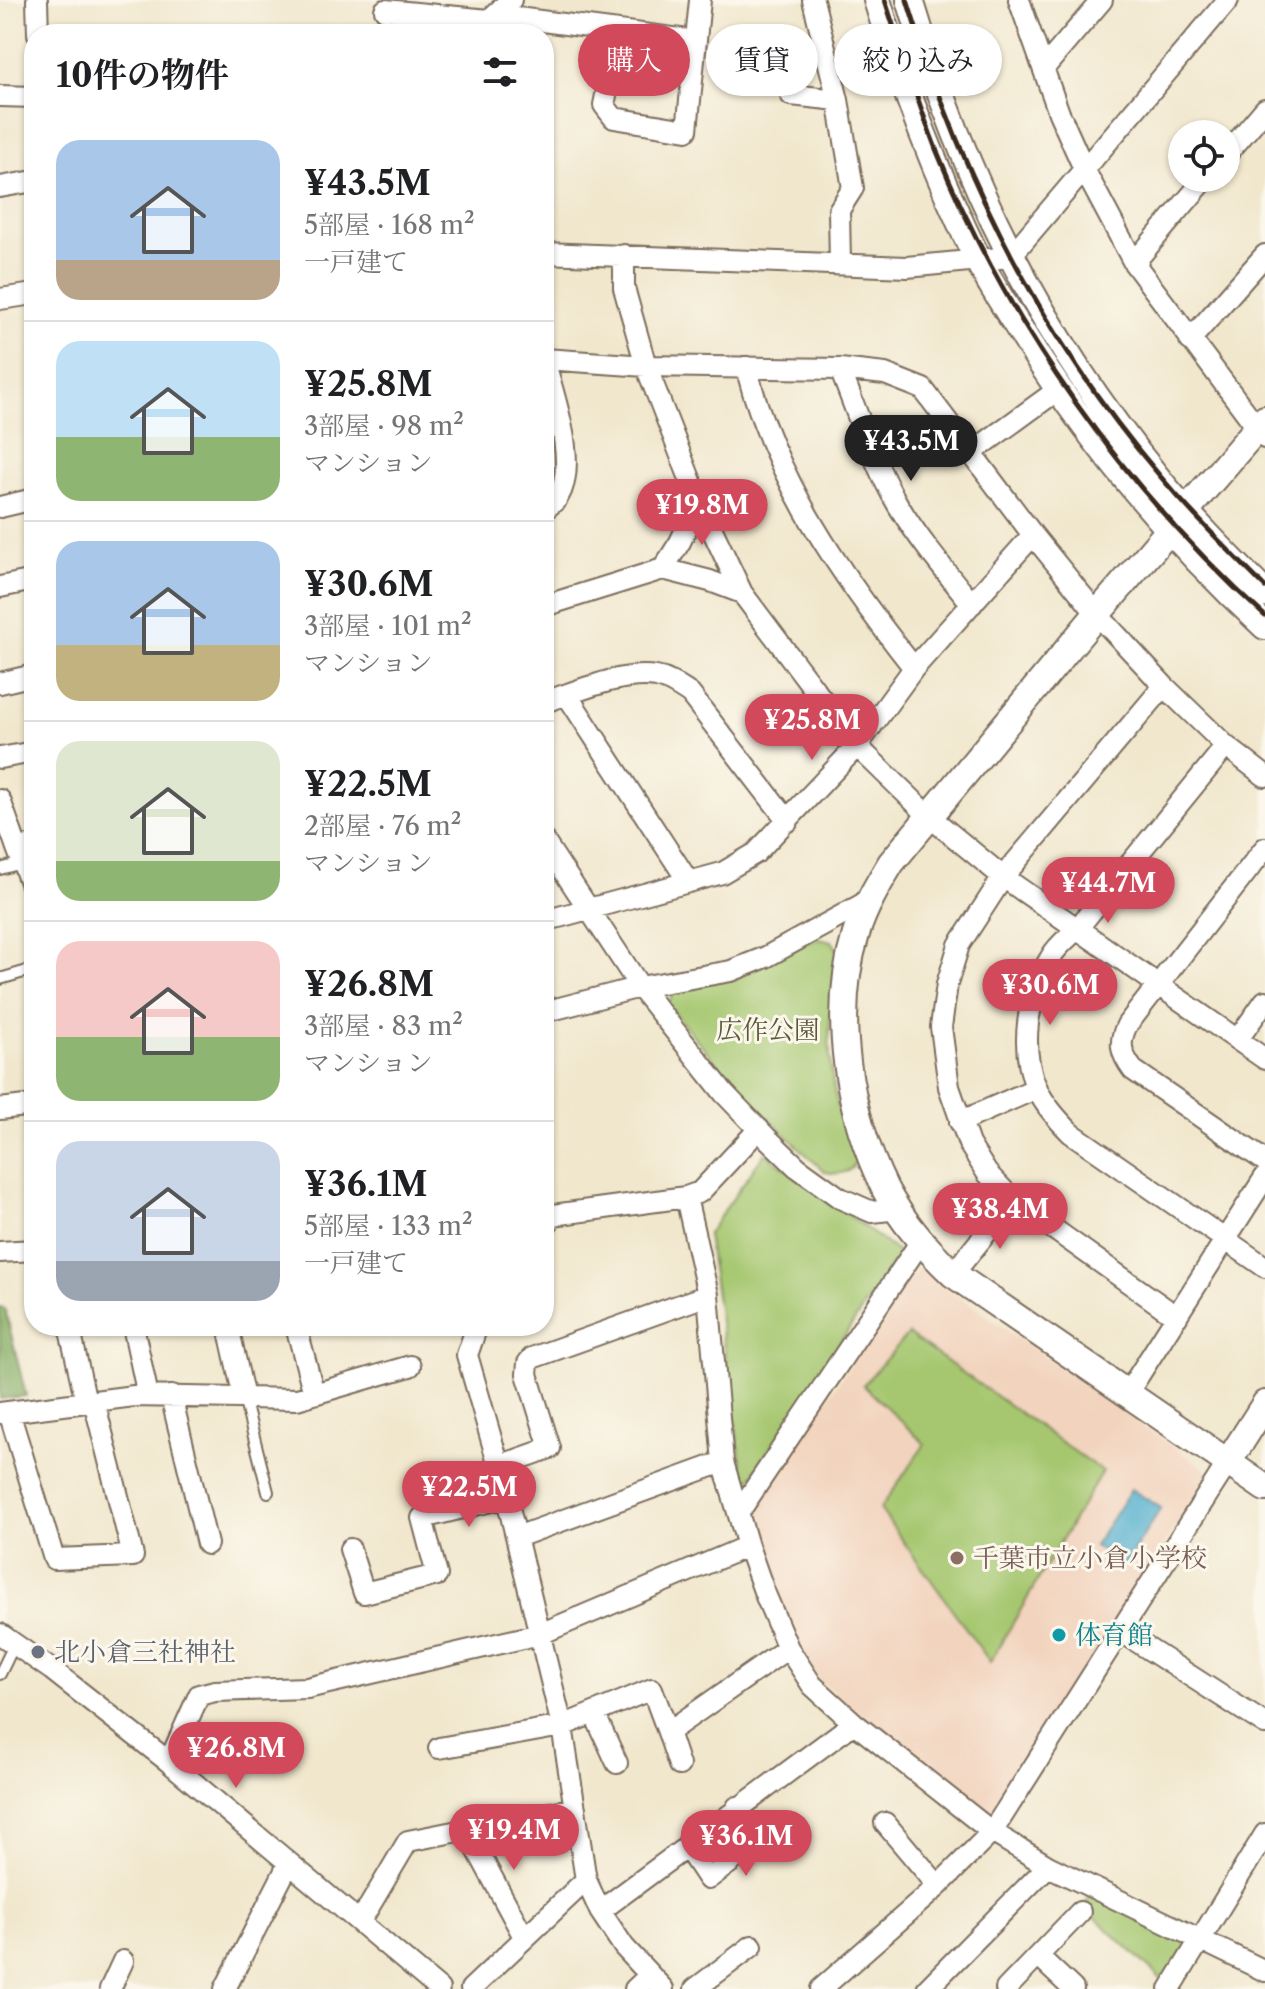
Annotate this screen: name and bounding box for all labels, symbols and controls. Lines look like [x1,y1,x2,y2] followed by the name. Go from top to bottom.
[578,24,690,96] chip: 購入
[706,24,818,96] chip: 賃貸
[834,24,1002,96] chip: 絞り込み
[478,50,522,94] icon: filters
[56,54,229,96] text: 10件の物件
[1168,120,1240,192] map controls
[1168,120,1240,192] button: locate
[304,162,431,204] text: ¥43.5M
[120,172,216,268] icon: home
[304,209,475,241] text: 5部屋 · 168 m²
[304,246,408,278] text: 一戸建て
[304,363,433,405] text: ¥25.8M
[120,373,216,469] icon: home
[304,410,464,442] text: 3部屋 · 98 m²
[846,415,976,483] pin: ¥43.5M
[862,425,960,457] text: ¥43.5M
[304,447,433,479] text: マンション
[637,479,767,547] pin: ¥19.8M
[655,489,749,521] text: ¥19.8M
[304,563,434,605] text: ¥30.6M
[120,573,216,669] icon: home
[304,610,472,642] text: 3部屋 · 101 m²
[304,647,433,679] text: マンション
[747,694,877,762] pin: ¥25.8M
[763,704,861,736] text: ¥25.8M
[304,763,432,805] text: ¥22.5M
[120,773,216,869] icon: home
[304,810,461,842] text: 2部屋 · 76 m²
[304,847,433,879] text: マンション
[1043,857,1173,925] pin: ¥44.7M
[1060,867,1156,899] text: ¥44.7M
[985,959,1115,1027] pin: ¥30.6M
[304,963,434,1005] text: ¥26.8M
[1000,969,1100,1001] text: ¥30.6M
[120,973,216,1069] icon: home
[304,1010,463,1042] text: 3部屋 · 83 m²
[716,1014,820,1046] park label: 広作公園
[304,1047,433,1079] text: マンション
[304,1163,428,1205] text: ¥36.1M
[120,1173,216,1269] icon: home
[935,1183,1065,1251] pin: ¥38.4M
[951,1193,1049,1225] text: ¥38.4M
[304,1210,473,1242] text: 5部屋 · 133 m²
[304,1247,408,1279] text: 一戸建て
[404,1461,534,1529] pin: ¥22.5M
[420,1471,518,1503] text: ¥22.5M
[973,1542,1207,1574] place label: 千葉市立小倉小学校
[948,1549,966,1567] marker: 千葉市立小倉小学校
[1075,1619,1153,1651] place label: 体育館
[1050,1626,1068,1644] marker: 体育館
[54,1636,236,1668] place label: 北小倉三社神社
[29,1643,47,1661] marker: 北小倉三社神社
[171,1722,301,1790] pin: ¥26.8M
[186,1732,286,1764] text: ¥26.8M
[449,1804,579,1872] pin: ¥19.4M
[681,1810,811,1878] pin: ¥36.1M
[467,1814,561,1846] text: ¥19.4M
[699,1820,793,1852] text: ¥36.1M

